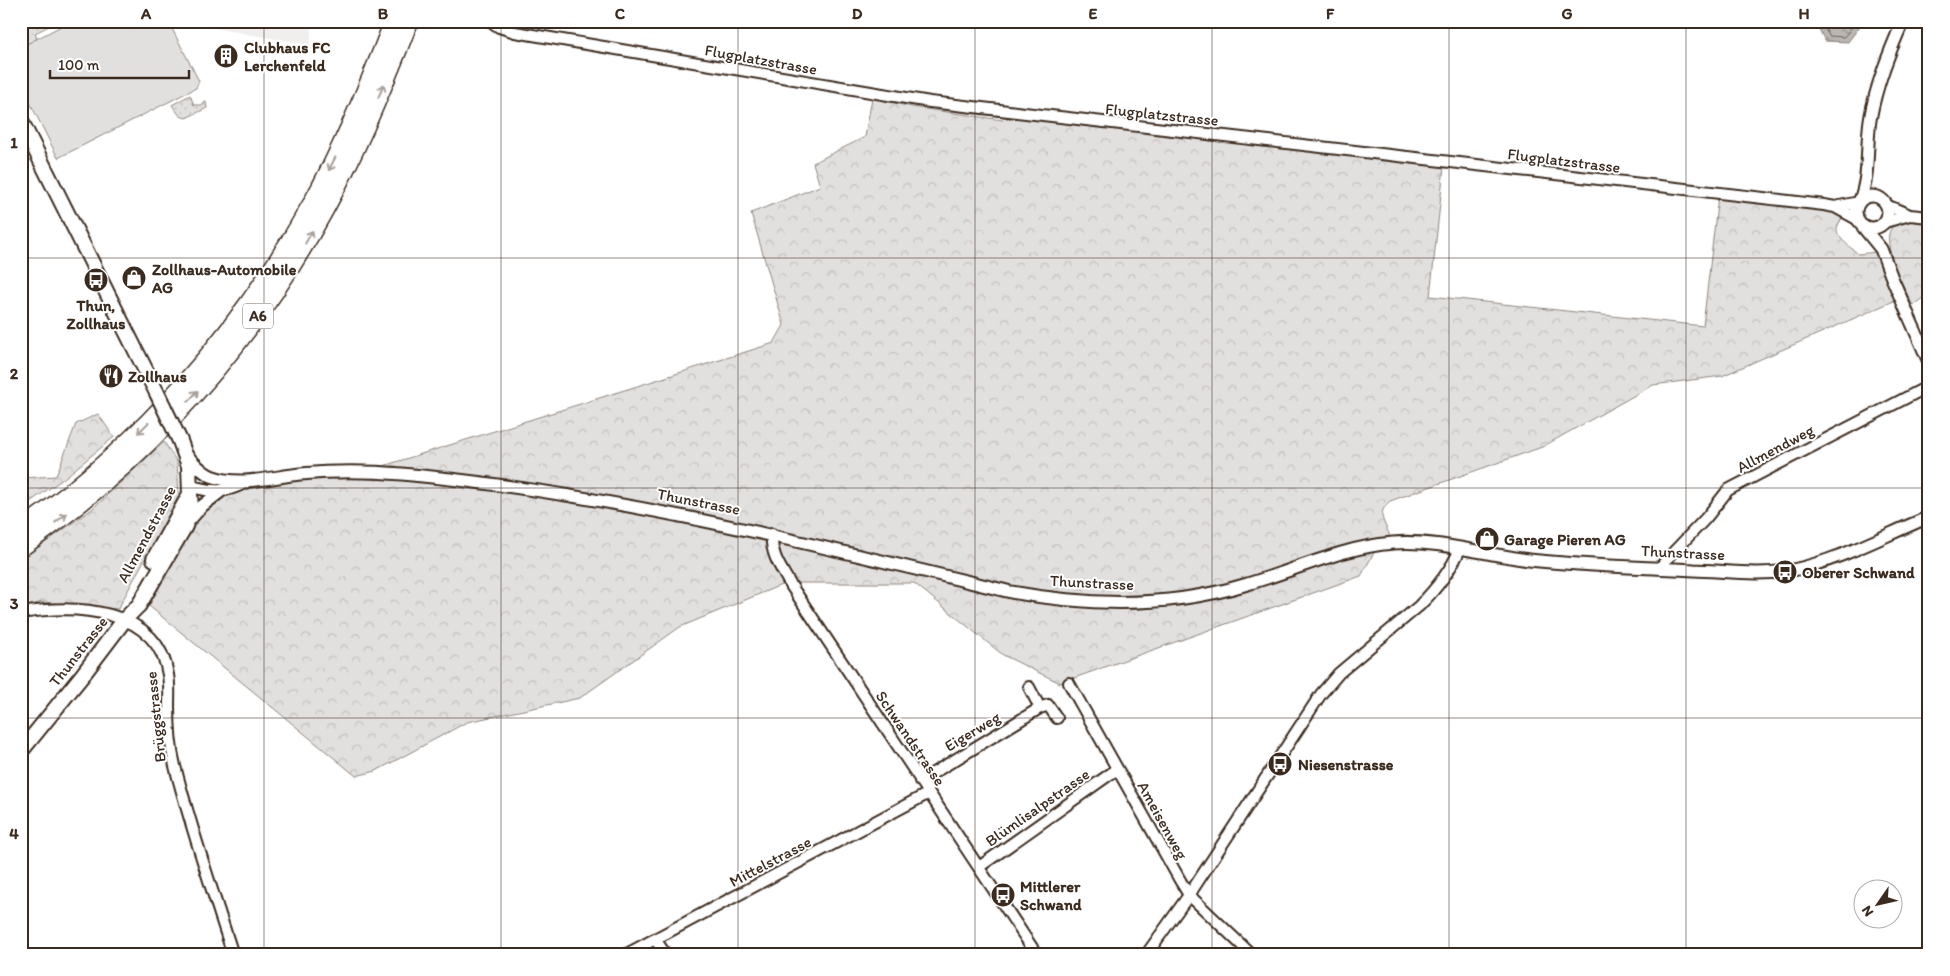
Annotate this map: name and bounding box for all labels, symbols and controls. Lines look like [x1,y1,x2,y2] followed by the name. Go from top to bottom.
[140,4,152,23] text: A
[378,4,389,23] text: B
[615,4,626,23] text: C
[852,4,863,23] text: D
[1089,4,1098,23] text: E
[1326,4,1335,23] text: F
[1561,4,1573,23] text: G
[1798,4,1810,23] text: H
[244,38,331,75] place label: Clubhaus FC Lerchenfeld
[703,40,819,79] street label: Flugplatzstrasse
[213,43,239,69] building icon: Clubhaus FC Lerchenfeld
[50,48,189,80] scale bar
[58,56,100,74] text: 100 m
[376,84,386,99] one-way arrow
[1104,99,1219,130] street label: Flugplatzstrasse
[10,133,18,152] text: 1
[1506,144,1621,177] street label: Flugplatzstrasse
[327,156,337,171] one-way arrow
[304,230,314,244] one-way arrow
[151,260,297,297] place label: Zollhaus-Automobile AG
[121,265,147,291] shop icon: Zollhaus-Automobile AG
[83,267,109,293] bus stop icon: Thun, Zollhaus
[67,296,125,333] place label: Thun, Zollhaus
[243,304,273,328] road number: A6
[98,363,124,389] restaurant icon: Zollhaus
[10,364,19,383] text: 2
[128,367,187,386] place label: Zollhaus
[187,390,198,403] one-way arrow
[1733,420,1818,477] street label: Allmendweg
[137,422,149,434] one-way arrow
[113,482,180,586] street label: Allmendstrasse
[656,484,742,519] street label: Thunstrasse
[54,513,68,523] one-way arrow
[1474,526,1500,552] shop icon: Garage Pieren AG
[1504,530,1626,550] place label: Garage Pieren AG
[1640,541,1726,564] street label: Thunstrasse
[1772,559,1798,585] bus stop icon: Oberer Schwand
[1802,563,1915,582] place label: Oberer Schwand
[1049,571,1135,594] street label: Thunstrasse
[10,594,19,613] text: 3
[45,612,112,690] street label: Thunstrasse
[141,670,170,763] street label: Brüggstrasse
[872,687,950,790] street label: Schwandstrasse
[941,707,1004,755] street label: Eigerweg
[1267,751,1293,777] bus stop icon: Niesenstrasse
[1298,755,1394,774] place label: Niesenstrasse
[982,764,1093,850] street label: Blümlisalpstrasse
[1133,778,1192,863] street label: Ameisenweg
[9,824,19,843] text: 4
[726,832,814,891] street label: Mittelstrasse
[1020,877,1082,914] place label: Mittlerer Schwand
[1852,878,1902,928] north arrow
[990,882,1016,908] bus stop icon: Mittlerer Schwand
[1858,902,1877,920] text: N

